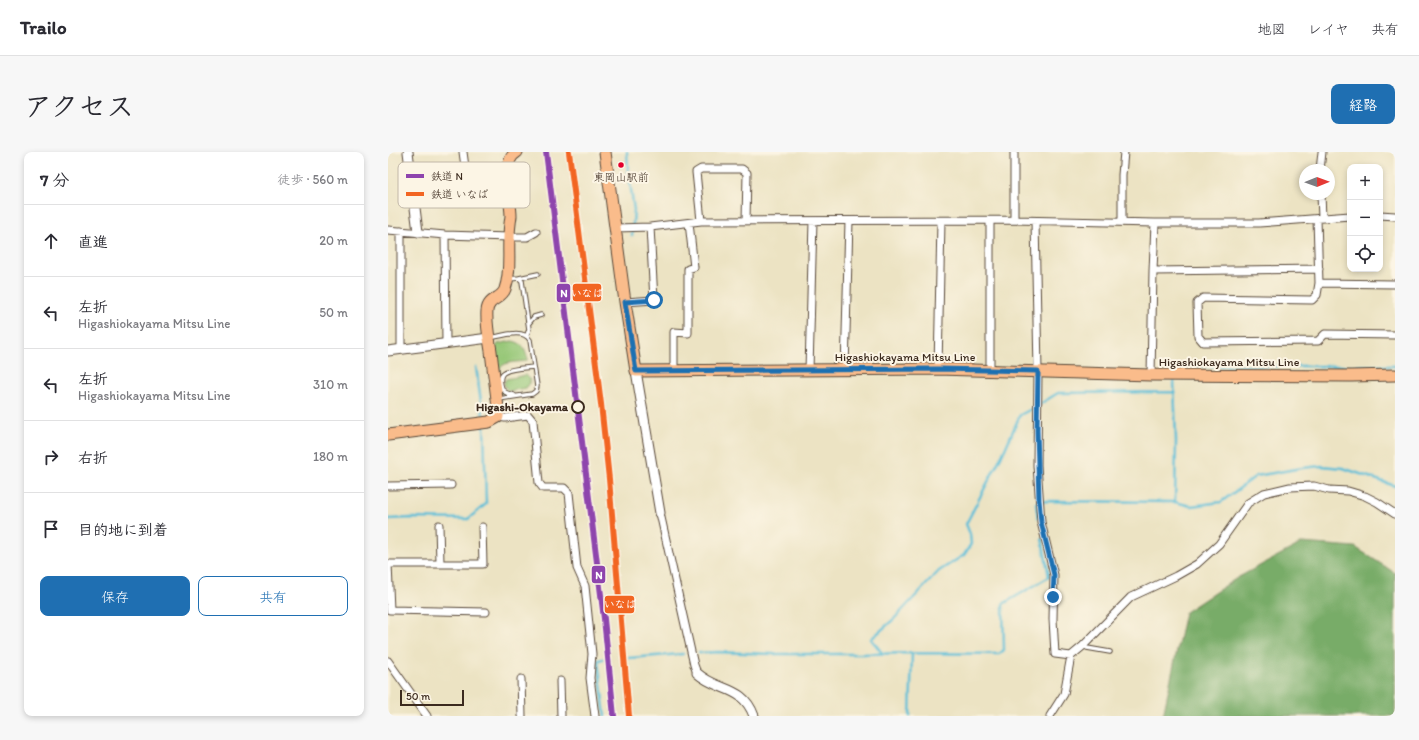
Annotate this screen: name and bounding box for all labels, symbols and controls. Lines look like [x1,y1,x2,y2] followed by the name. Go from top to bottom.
[20,16,67,39] text: Trailo
[1258,21,1286,38] text: 地図
[1308,21,1349,38] text: レイヤ
[1371,21,1399,38] text: 共有
[1331,84,1395,124] button: 経路
[24,89,134,123] text: アクセス
[616,160,626,170] marker: 東岡山駅前
[398,162,530,208] legend
[1299,164,1335,200] north arrow
[1347,164,1383,272] map controls
[1347,164,1383,200] button: +
[40,170,69,190] text: 7 分
[431,170,463,183] text: 鉄道 N
[594,171,649,184] place label: 東岡山駅前
[277,172,348,187] text: 徒歩 · 560 m
[431,188,488,201] text: 鉄道 いなば
[1347,200,1383,236] button: −
[40,230,62,252] icon: ahead
[78,233,108,251] text: 直進
[319,233,348,248] text: 20 m
[1347,236,1383,272] button: locate
[556,283,571,303] line badge: N
[572,283,602,302] line badge: いなば
[560,287,568,300] text: N
[571,287,604,300] text: いなば
[645,291,663,309] route start
[78,298,108,316] text: 左折
[40,302,62,324] icon: left
[319,305,348,320] text: 50 m
[78,316,230,331] text: Higashiokayama Mitsu Line
[835,350,976,364] street label: Higashiokayama Mitsu Line
[1159,355,1300,369] street label: Higashiokayama Mitsu Line
[78,370,108,388] text: 左折
[40,374,62,396] icon: left
[313,377,348,392] text: 310 m
[78,388,230,403] text: Higashiokayama Mitsu Line
[476,400,569,415] place label: Higashi-Okayama
[571,400,585,414] marker: Higashi-Okayama
[40,446,62,468] icon: right
[78,449,108,467] text: 右折
[313,449,348,464] text: 180 m
[40,518,62,540] icon: arrive
[78,521,168,539] text: 目的地に到着
[591,565,606,584] line badge: N
[595,569,603,582] text: N
[40,576,190,616] button: 保存
[198,576,348,616] button: 共有
[1044,588,1062,606] route end
[604,595,635,614] line badge: いなば
[604,598,637,611] text: いなば
[400,688,464,707] scale bar
[406,690,430,703] text: 50 m

